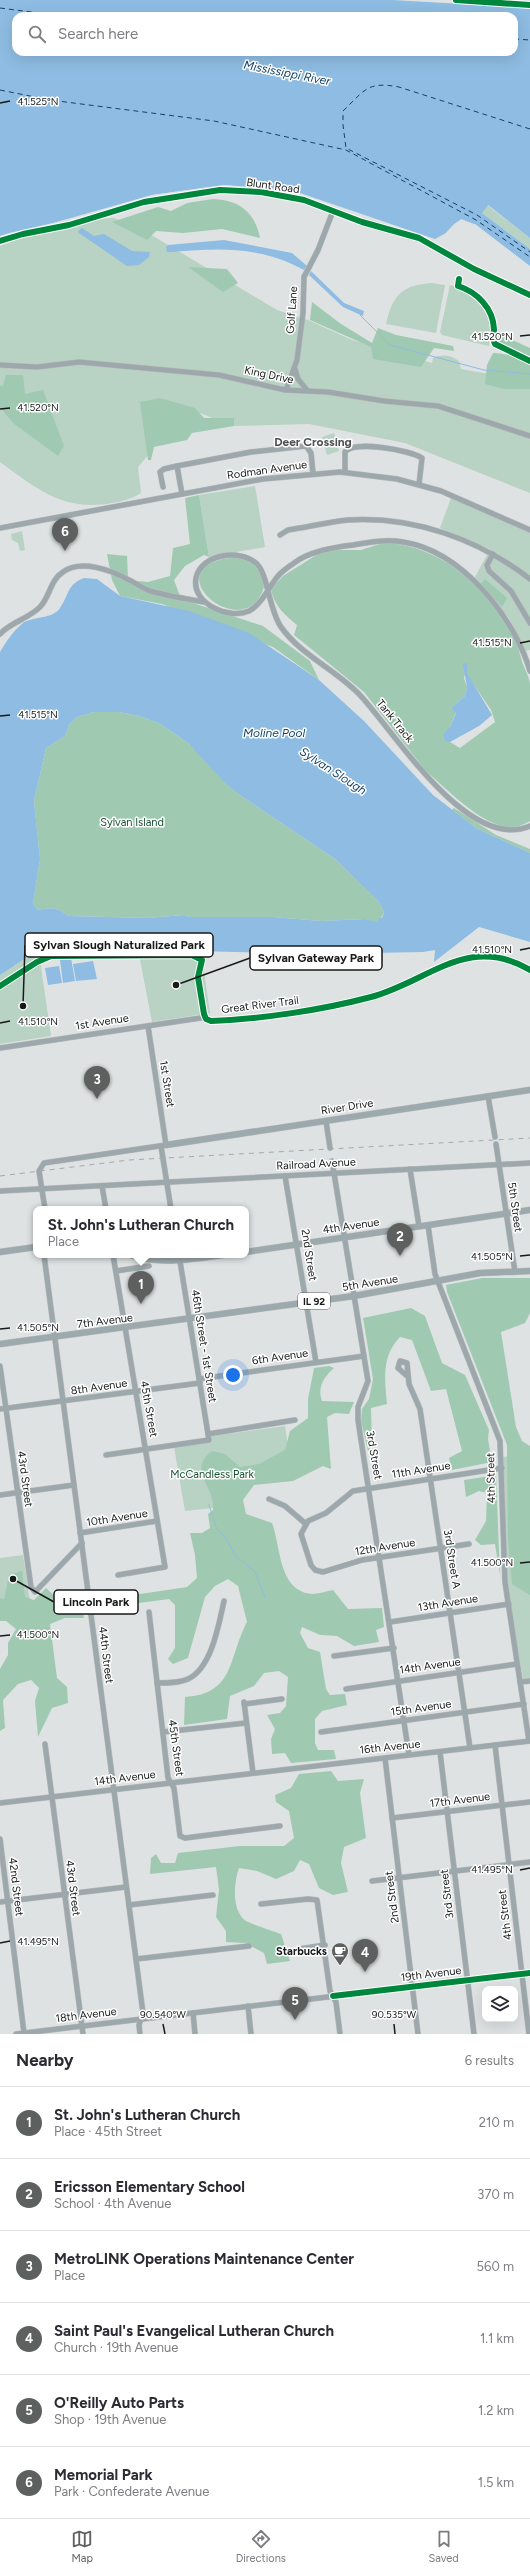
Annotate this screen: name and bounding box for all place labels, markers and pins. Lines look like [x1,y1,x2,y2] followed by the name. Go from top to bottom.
[52,518,78,551] pin: 6
[25,933,213,957] callout: Sylvan Slough Naturalized Park
[250,946,382,970] callout: Sylvan Gateway Park
[84,1066,110,1099] pin: 3
[387,1223,413,1256] pin: 2
[128,1271,154,1304] pin: 1
[54,1590,138,1614] callout: Lincoln Park
[352,1939,378,1972] pin: 4
[330,1941,350,1966] cafe icon: Starbucks
[276,1945,327,1958] place label: Starbucks
[282,1987,308,2020] pin: 5

